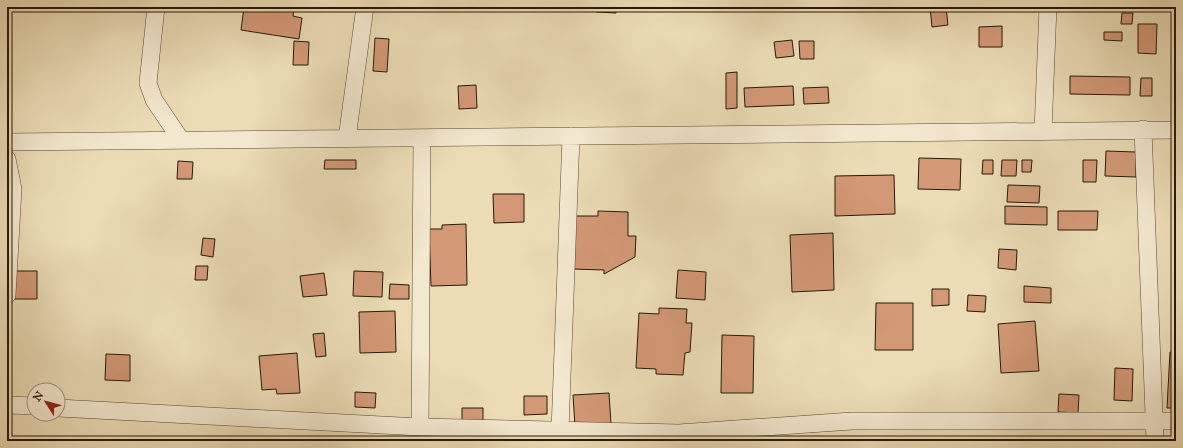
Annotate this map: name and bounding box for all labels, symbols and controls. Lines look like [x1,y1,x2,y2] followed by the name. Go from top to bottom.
[26,382,66,422] north arrow
[30,388,47,404] text: N

